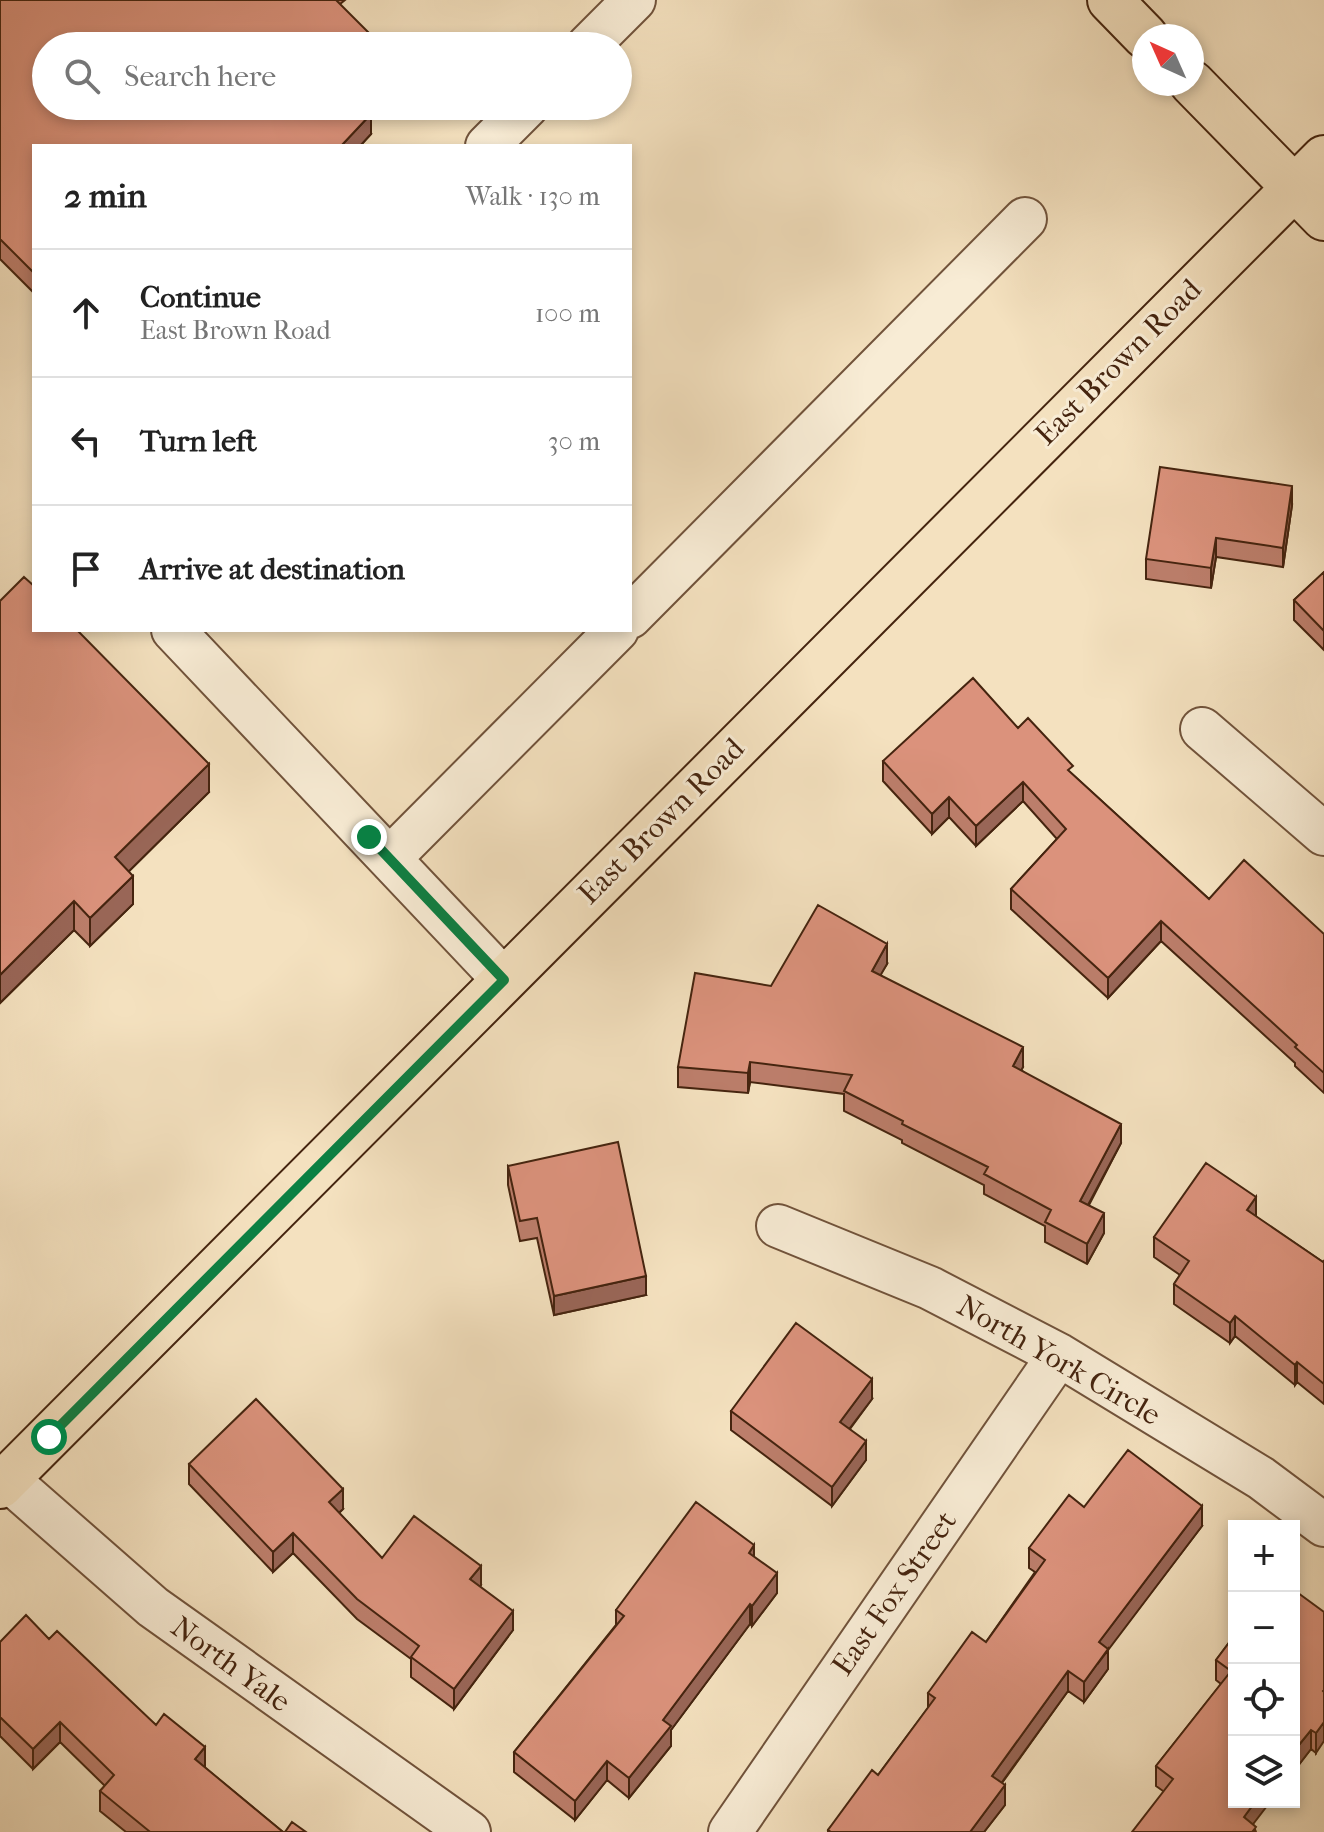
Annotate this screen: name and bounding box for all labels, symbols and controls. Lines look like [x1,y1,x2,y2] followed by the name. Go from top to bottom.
[1132,24,1204,96] north arrow
[32,32,632,120] search box
[60,54,104,98] icon: search
[124,59,276,94] text: Search here
[64,176,147,216] text: 2 min
[466,181,600,212] text: Walk · 130 m
[1028,272,1209,453] street label: East Brown Road
[140,280,261,315] text: Continue
[64,291,108,335] icon: ahead
[535,298,600,329] text: 100 m
[140,315,331,346] text: East Brown Road
[64,419,108,463] icon: left
[140,424,257,459] text: Turn left
[548,426,600,457] text: 30 m
[64,547,108,591] icon: arrive
[140,552,405,587] text: Arrive at destination
[571,731,752,912] street label: East Brown Road
[351,819,387,855] route end
[951,1288,1167,1433] street label: North York Circle
[31,1419,67,1455] route start
[825,1504,964,1682] street label: East Fox Street
[1228,1520,1300,1808] map controls
[1228,1520,1300,1592] button: +
[1228,1592,1300,1664] button: −
[164,1609,297,1719] street label: North Yale
[1228,1664,1300,1736] button: locate
[1228,1736,1300,1808] button: layers

